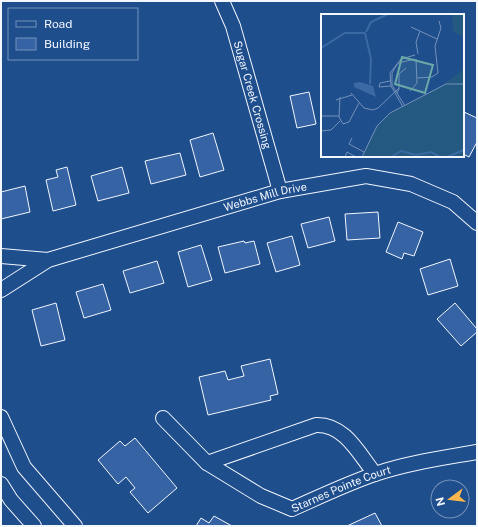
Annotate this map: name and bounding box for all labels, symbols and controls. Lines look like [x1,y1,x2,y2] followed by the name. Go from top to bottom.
[8,8,138,60] legend
[321,14,464,157] inset map
[44,17,72,31] text: Road
[44,37,90,51] text: Building
[232,40,274,150] street label: Sugar Creek Crossing
[222,180,308,213] street label: Webbs Mill Drive
[290,463,392,514] street label: Starnes Pointe Court
[430,479,470,519] north arrow
[433,496,447,507] text: N

